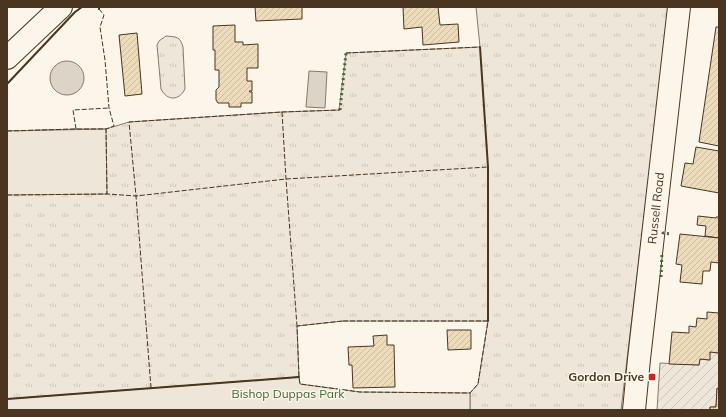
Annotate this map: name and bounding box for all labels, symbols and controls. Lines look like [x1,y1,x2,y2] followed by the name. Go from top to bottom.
[644,172,667,245] street label: Russell Road
[568,369,644,384] place label: Gordon Drive
[647,372,657,382] marker: Gordon Drive
[231,386,345,401] park label: Bishop Duppas Park

